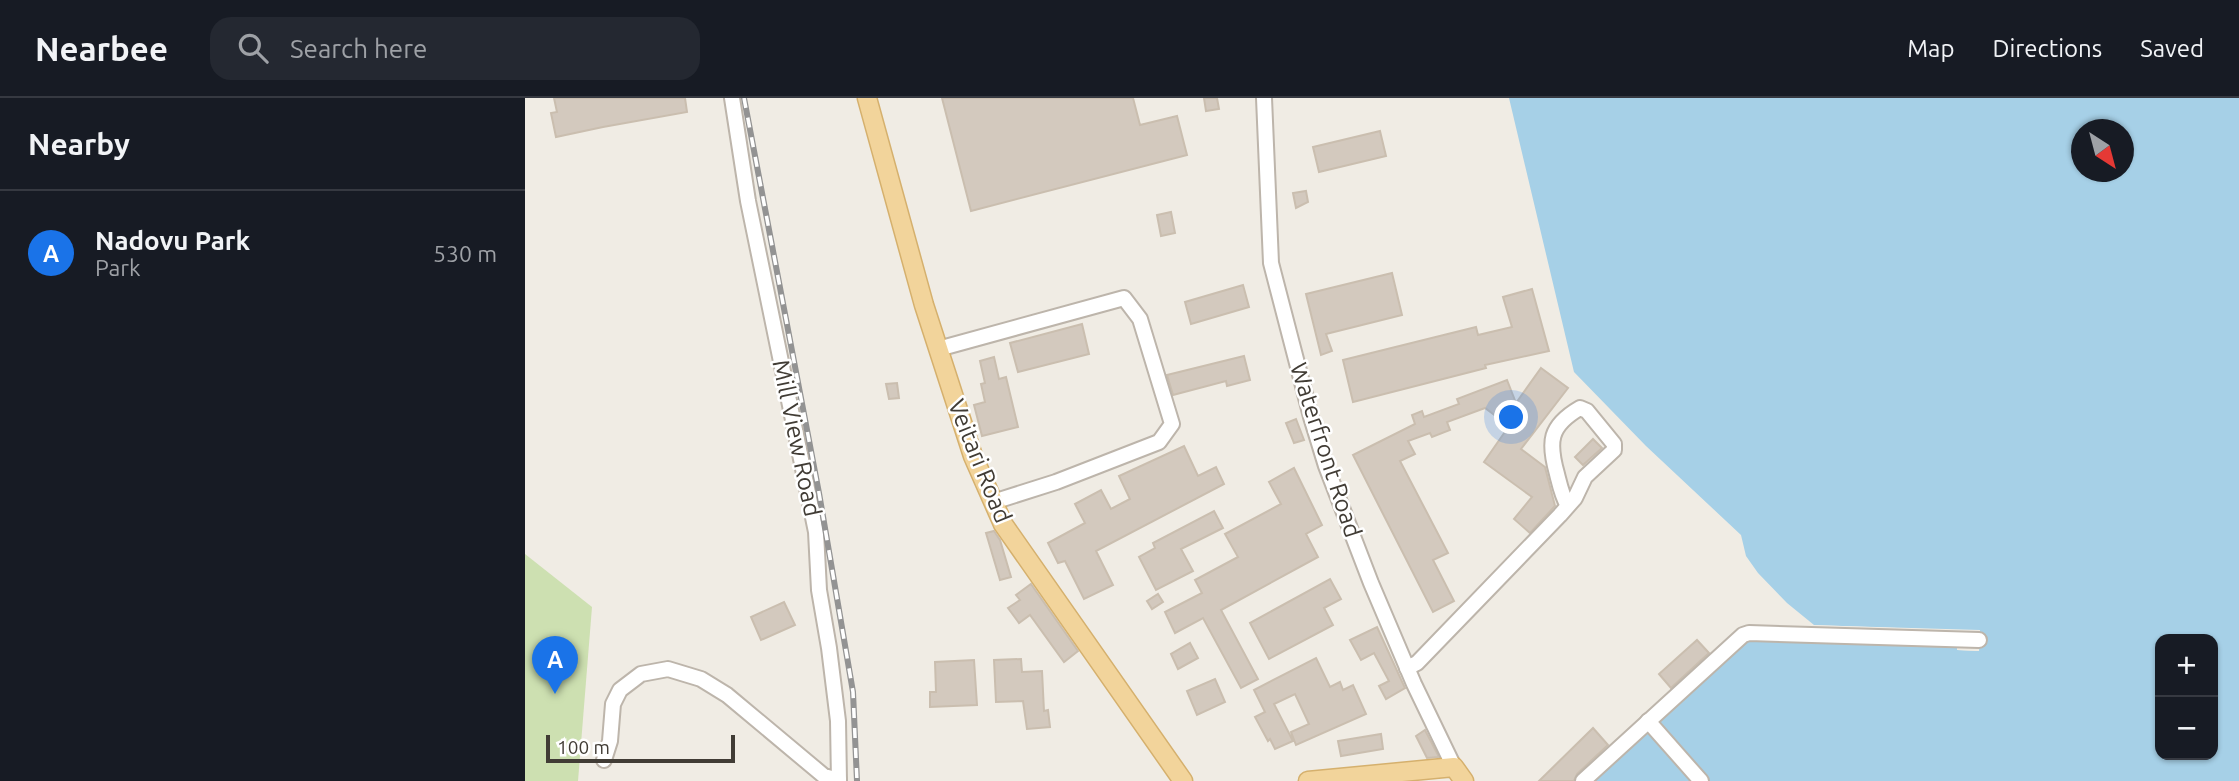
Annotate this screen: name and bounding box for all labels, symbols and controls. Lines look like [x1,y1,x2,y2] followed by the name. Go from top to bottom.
[210,17,700,80] search box
[234,29,272,67] icon: search
[35,30,168,67] text: Nearbee
[290,34,427,63] text: Search here
[1907,35,1954,62] text: Map
[1992,35,2102,62] text: Directions
[2140,35,2204,62] text: Saved
[2071,119,2134,182] north arrow
[28,127,130,161] text: Nearby
[95,226,250,255] text: Nadovu Park
[43,241,59,266] text: A
[433,241,497,266] text: 530 m
[95,255,141,280] text: Park
[767,357,827,519] street label: Mill View Road
[1285,359,1367,541] street label: Waterfront Road
[943,395,1017,527] street label: Veitari Road
[1494,400,1528,434] your location
[2155,634,2218,760] map controls
[2155,634,2218,697] button: +
[532,636,578,694] pin: A
[2155,697,2218,760] button: −
[546,732,735,764] scale bar
[557,736,610,758] text: 100 m

